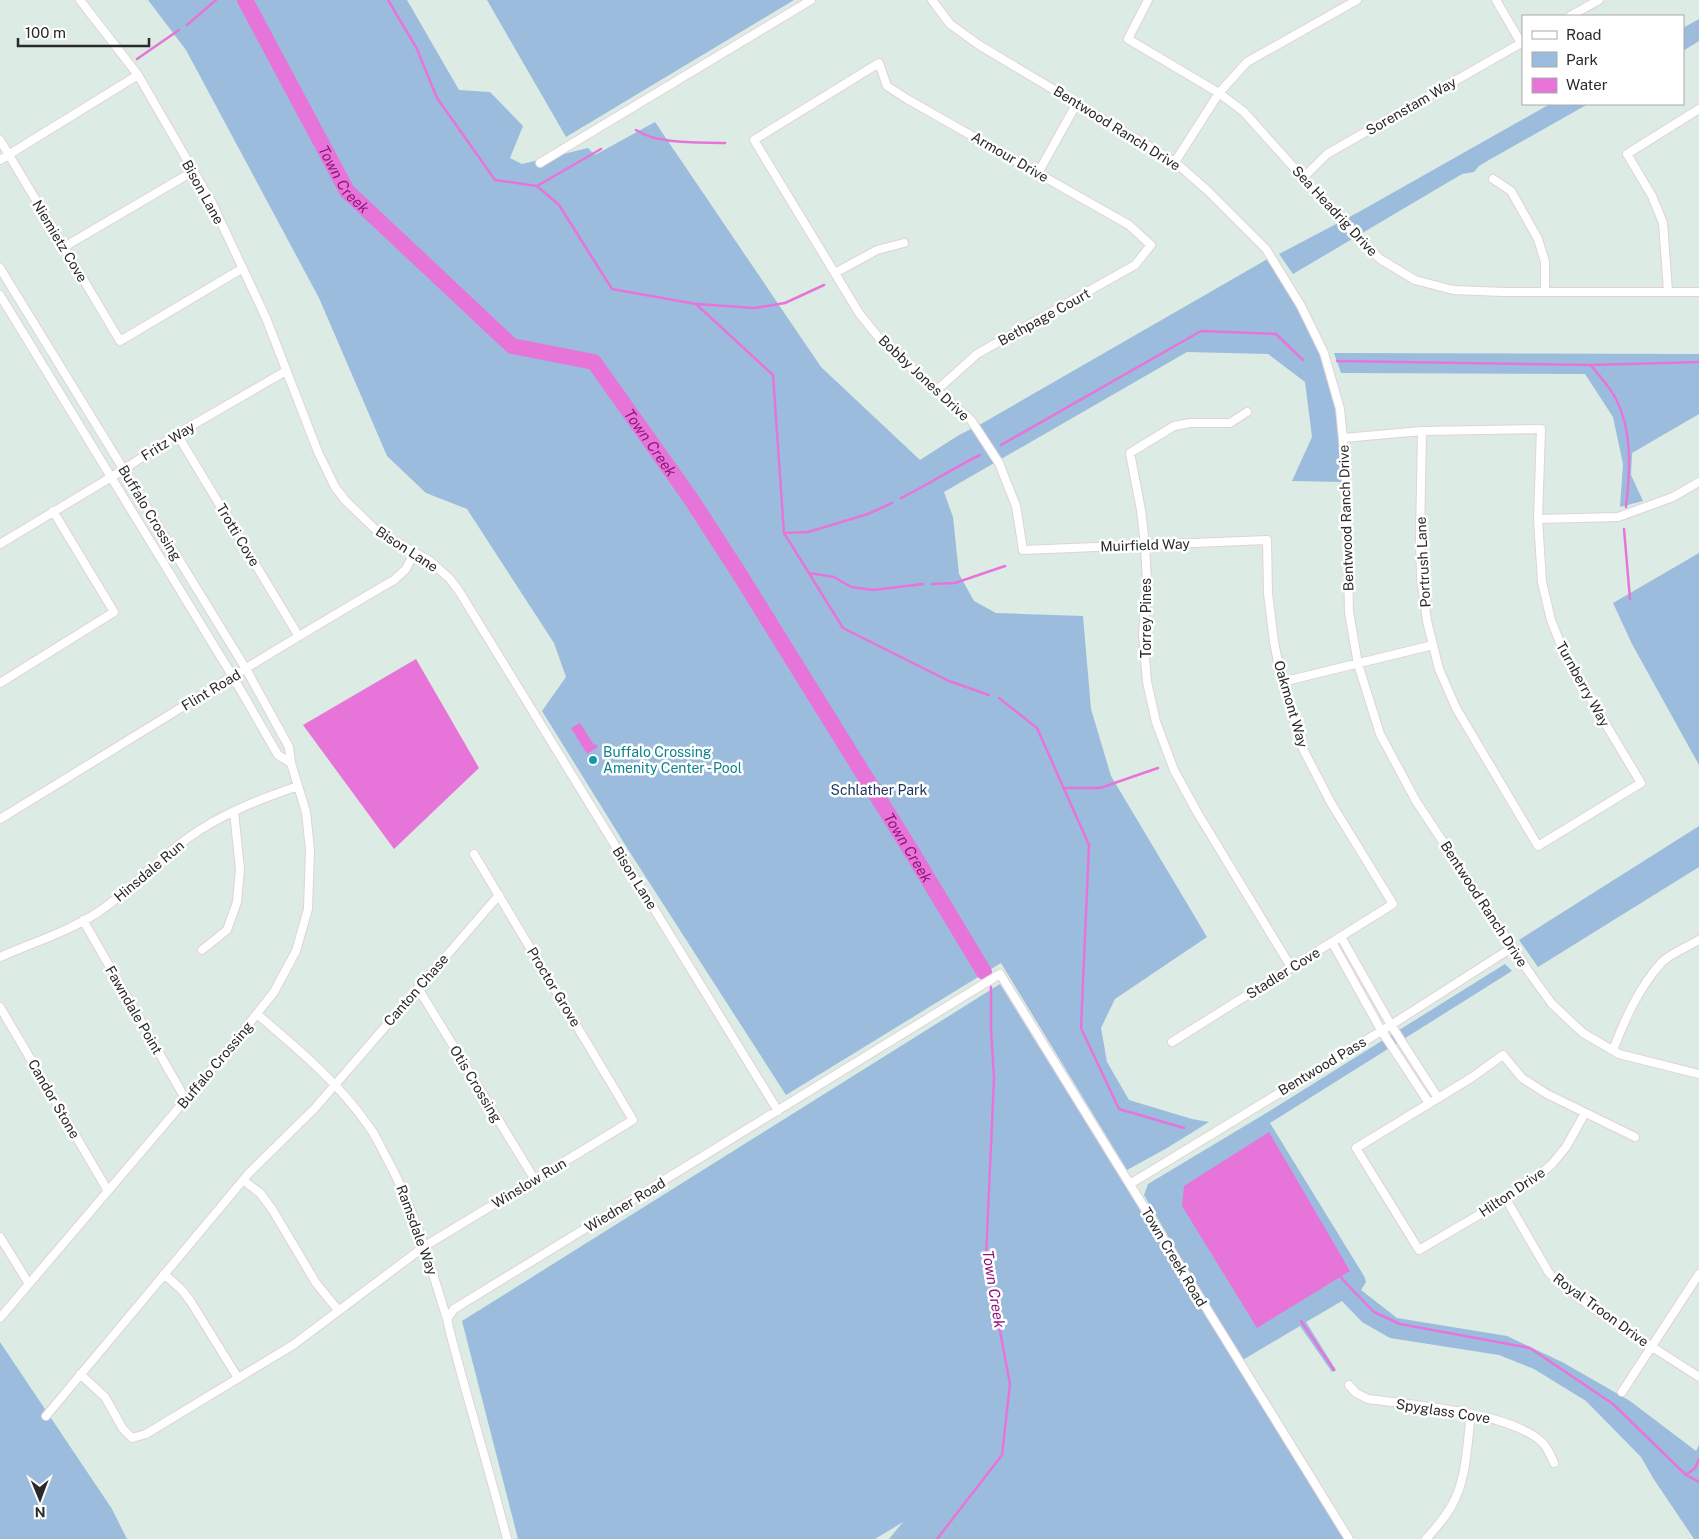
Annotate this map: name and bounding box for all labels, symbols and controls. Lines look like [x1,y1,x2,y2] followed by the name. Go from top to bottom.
[18,15,149,47] scale bar
[1522,15,1684,105] legend
[25,24,66,41] text: 100 m
[1566,26,1602,43] text: Road
[1566,51,1598,68] text: Park
[1363,73,1459,138] street label: Sorenstam Way
[1566,76,1608,93] text: Water
[1051,82,1183,174] street label: Bentwood Ranch Drive
[969,129,1051,185] street label: Armour Drive
[316,142,374,217] water label: Town Creek
[179,157,227,227] street label: Bison Lane
[1289,163,1381,259] street label: Sea Headrig Drive
[29,197,91,285] street label: Niemietz Cove
[995,285,1093,349] street label: Bethpage Court
[875,332,973,424] street label: Bobby Jones Drive
[621,405,681,480] water label: Town Creek
[138,418,198,464] street label: Fritz Way
[1335,444,1357,592] street label: Bentwood Ranch Drive
[115,462,185,564] street label: Buffalo Crossing
[213,501,263,569] street label: Trotti Cove
[1413,516,1433,608] street label: Portrush Lane
[373,523,441,575] street label: Bison Lane
[1100,535,1190,555] street label: Muirfield Way
[1138,578,1154,658] street label: Torrey Pines
[1553,639,1613,730] street label: Turnberry Way
[1271,659,1311,750] street label: Oakmont Way
[179,666,243,714] street label: Flint Road
[603,744,742,776] place label: Buffalo Crossing Amenity Center - Pool
[587,754,599,766] marker: Buffalo Crossing Amenity Center - Pool
[831,782,928,798] park label: Schlather Park
[881,809,937,886] water label: Town Creek
[111,837,187,905] street label: Hinsdale Run
[1437,838,1531,970] street label: Bentwood Ranch Drive
[609,844,661,912] street label: Bison Lane
[524,944,584,1030] street label: Proctor Grove
[1243,944,1323,1002] street label: Stadler Cove
[380,951,452,1029] street label: Canton Chase
[102,963,166,1057] street label: Fawndale Point
[174,1018,256,1112] street label: Buffalo Crossing
[1275,1034,1369,1098] street label: Bentwood Pass
[447,1043,505,1126] street label: Otis Crossing
[25,1057,83,1142] street label: Candor Stone
[489,1155,569,1211] street label: Winslow Run
[1476,1164,1548,1220] street label: Hilton Drive
[582,1175,668,1235] street label: Wiedner Road
[393,1183,441,1278] street label: Ramsdale Way
[1138,1205,1210,1309] street label: Town Creek Road
[979,1249,1009,1330] water label: Town Creek
[1550,1270,1652,1350] street label: Royal Troon Drive
[1395,1396,1491,1426] street label: Spyglass Cove
[15,1474,65,1524] north arrow
[35,1504,46,1520] text: N

